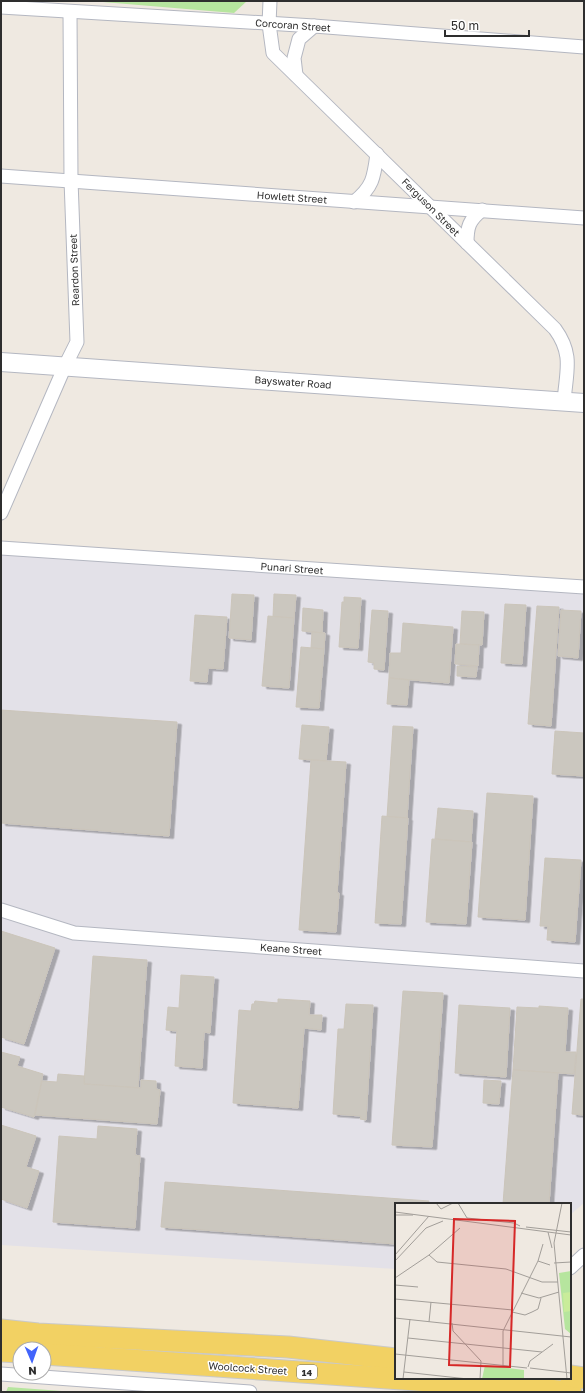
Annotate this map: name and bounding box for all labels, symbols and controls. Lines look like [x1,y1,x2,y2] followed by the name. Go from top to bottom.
[445,12,529,38] scale bar
[255,16,331,34] street label: Corcoran Street
[451,18,479,33] text: 50 m
[399,175,463,239] street label: Ferguson Street
[256,189,328,205] street label: Howlett Street
[67,234,81,306] street label: Reardon Street
[254,373,332,391] street label: Bayswater Road
[260,560,324,576] street label: Punari Street
[260,941,322,957] street label: Keane Street
[395,1203,571,1379] inset map
[12,1341,52,1381] north arrow
[208,1359,288,1377] street label: Woolcock Street
[28,1365,37,1378] text: N
[297,1365,317,1379] road number: 14

